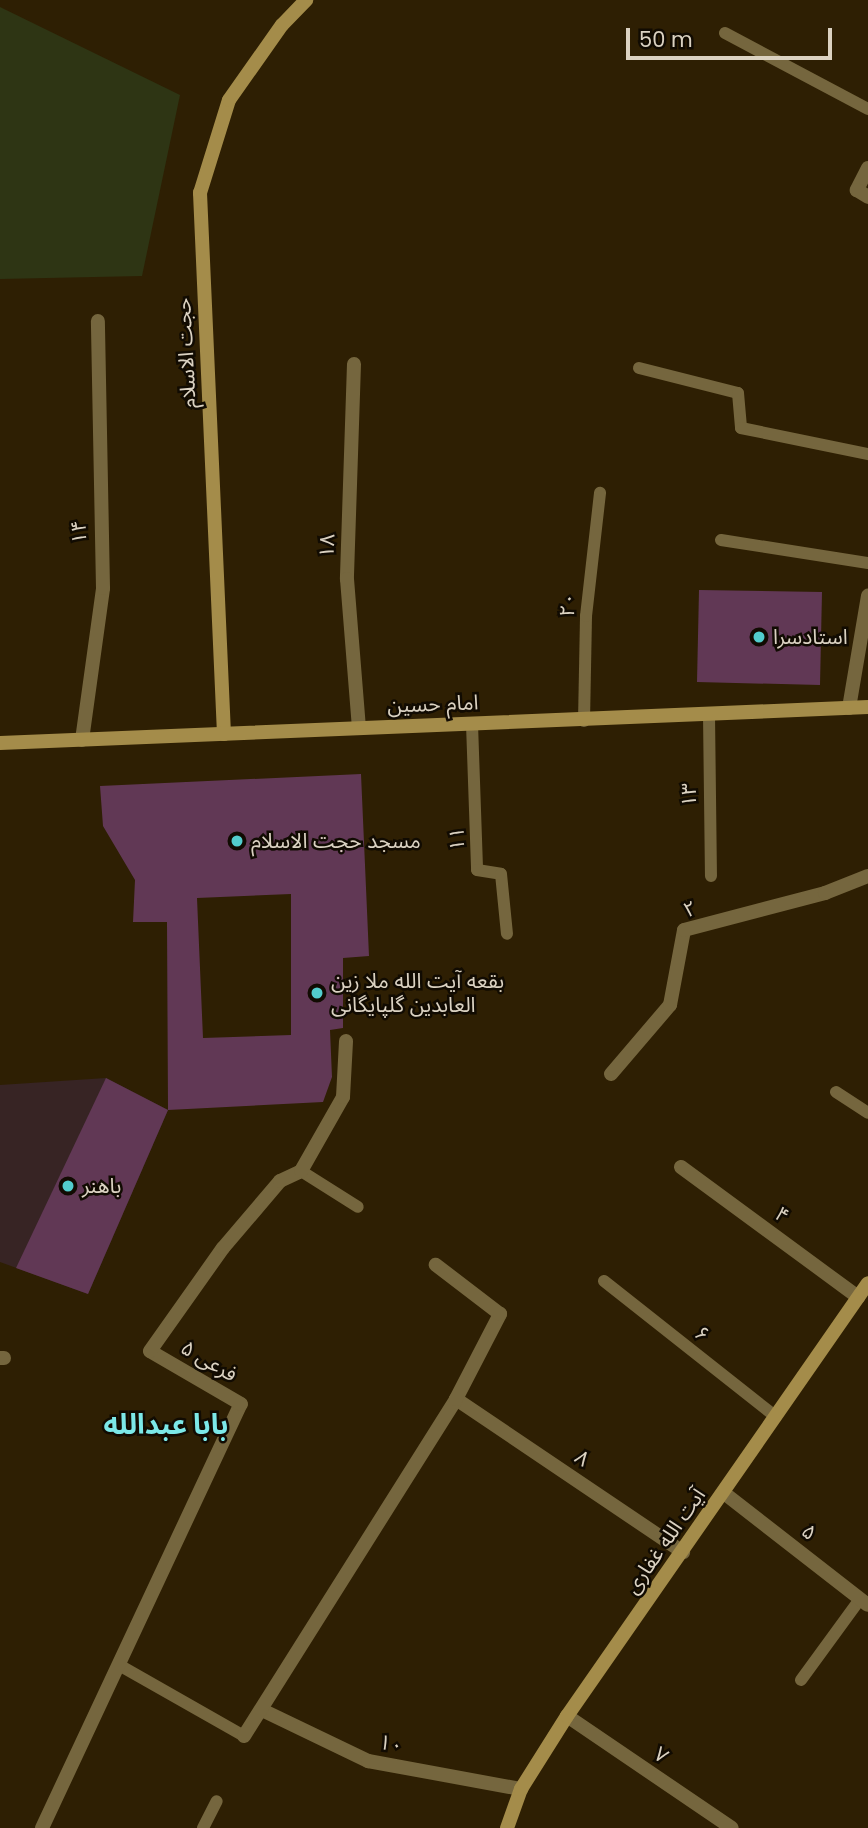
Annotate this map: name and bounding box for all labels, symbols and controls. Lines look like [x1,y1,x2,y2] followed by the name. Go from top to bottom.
[630,14,836,58] scale bar
[639,25,693,54] text: 50 m
[171,297,201,409] street label: حجت الاسلام
[66,519,92,545] street label: ۱۴
[314,534,340,558] street label: ۱۸
[554,592,582,618] street label: ۲۰
[773,624,848,650] place label: استادسرا
[751,629,767,645] marker: استادسرا
[387,690,479,718] street label: امام حسین
[676,783,702,807] street label: ۱۳
[444,827,470,851] street label: ۱۱
[251,828,421,854] place label: مسجد حجت الاسلام
[229,833,245,849] marker: مسجد حجت الاسلام
[680,895,700,923] street label: ۲
[331,968,504,1018] place label: بقعه آیت الله ملا زین العابدین گلپایگانی
[309,985,325,1001] marker: بقعه آیت الله ملا زین العابدین گلپایگانی
[82,1173,121,1199] place label: باهنر
[60,1178,76,1194] marker: باهنر
[770,1201,794,1229] street label: ۴
[690,1320,714,1348] street label: ۶
[176,1335,242,1387] street label: فرعی ۵
[104,1408,228,1442] district label: بابا عبدالله
[570,1444,594,1472] street label: ۸
[619,1483,711,1599] street label: آیت الله غفاری
[797,1518,821,1546] street label: ۵
[377,1729,405,1759] street label: ۱۰
[649,1741,673,1769] street label: ۷

